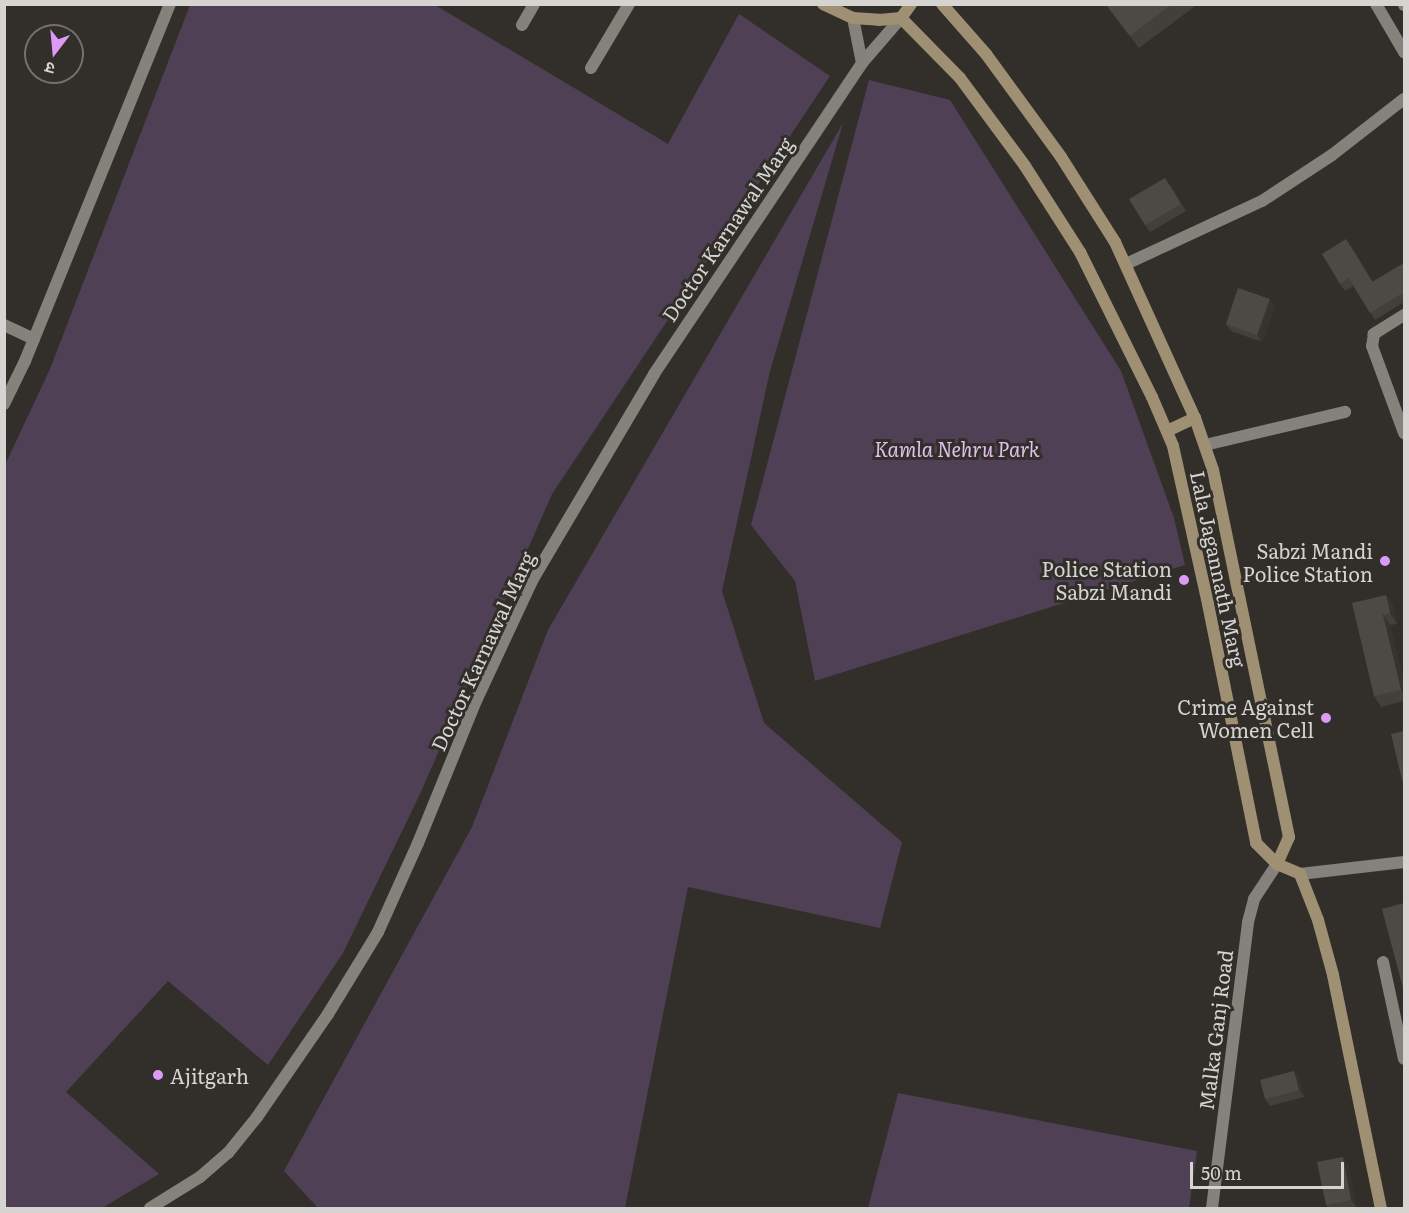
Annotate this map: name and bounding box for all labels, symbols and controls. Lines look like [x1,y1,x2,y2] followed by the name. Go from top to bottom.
[24,24,84,84] north arrow
[42,57,57,82] text: उ
[656,132,798,326] street label: Doctor Karnawal Marg
[874,436,1040,460] park label: Kamla Nehru Park
[1186,469,1252,669] street label: Lala Jagannath Marg
[1243,538,1373,585] place label: Sabzi Mandi Police Station
[425,547,539,755] street label: Doctor Karnawal Marg
[1378,554,1392,568] marker: Sabzi Mandi Police Station
[1042,556,1172,603] place label: Police Station Sabzi Mandi
[1177,573,1191,587] marker: Police Station Sabzi Mandi
[1177,694,1314,741] place label: Crime Against Women Cell
[1319,711,1333,725] marker: Crime Against Women Cell
[1193,948,1237,1112] street label: Malka Ganj Road
[170,1063,249,1087] place label: Ajitgarh
[151,1068,165,1082] marker: Ajitgarh
[1193,1150,1348,1188] scale bar
[1201,1159,1242,1186] text: 50 m

